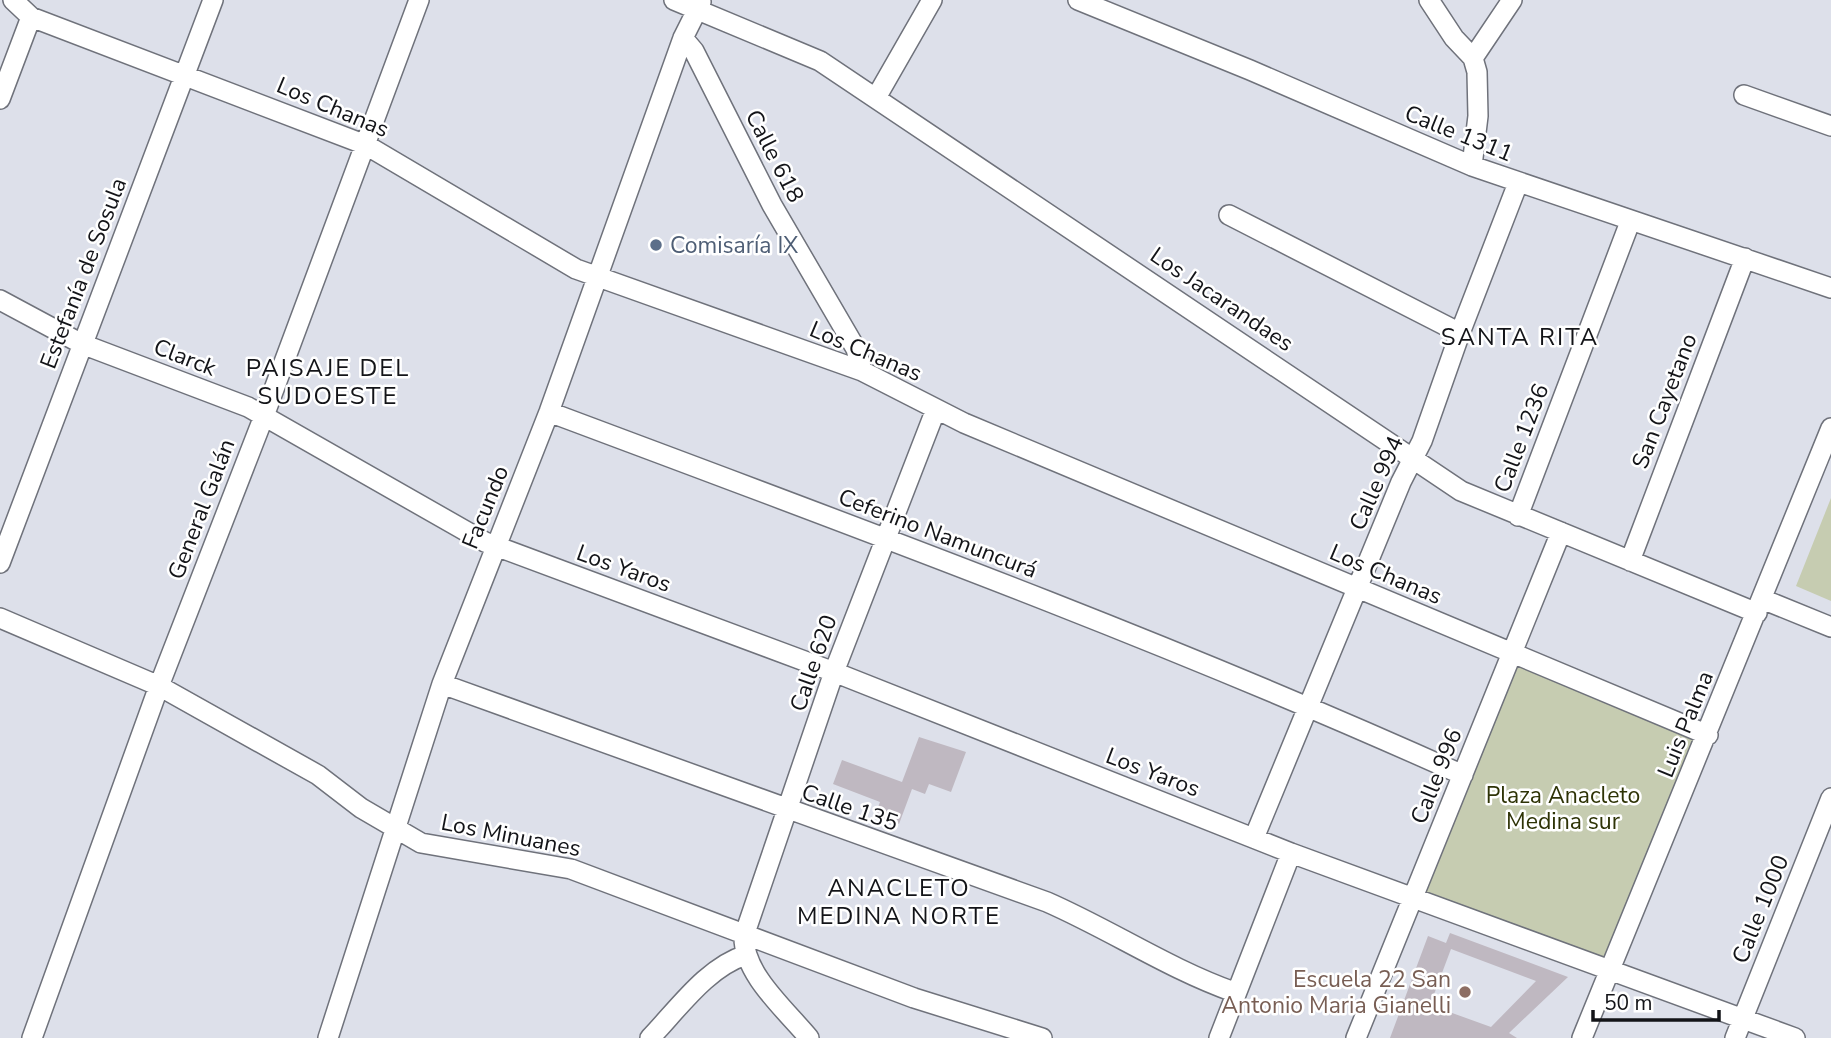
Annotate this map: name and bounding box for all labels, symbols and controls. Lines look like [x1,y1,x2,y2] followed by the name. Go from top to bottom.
[272,70,394,145] street label: Los Chanas
[1400,98,1518,169] street label: Calle 1311
[738,104,811,208] street label: Calle 618
[33,173,134,373] street label: Estefanía de Sosula
[670,230,798,261] place label: Comisaría IX
[648,237,664,253] marker: Comisaría IX
[1144,240,1300,359] street label: Los Jacarandaes
[805,314,927,389] street label: Los Chanas
[1441,321,1599,353] district label: SANTA RITA
[1624,329,1704,473] street label: San Cayetano
[149,331,221,384] street label: Clarck
[246,352,410,412] district label: PAISAJE DEL SUDOESTE
[1487,379,1556,497] street label: Calle 1236
[1342,431,1411,535] street label: Calle 994
[160,434,242,584] street label: General Galán
[455,461,516,553] street label: Facundo
[834,481,1042,586] street label: Ceferino Namuncurá
[572,537,675,600] street label: Los Yaros
[1325,537,1447,612] street label: Los Chanas
[782,611,844,716] street label: Calle 620
[1650,666,1721,782] street label: Luis Palma
[1403,724,1470,829] street label: Calle 996
[1101,740,1204,805] street label: Los Yaros
[797,776,902,838] street label: Calle 135
[1486,780,1640,837] park label: Plaza Anacleto Medina sur
[438,807,583,864] street label: Los Minuanes
[1725,850,1796,968] street label: Calle 1000
[797,872,1001,932] district label: ANACLETO MEDINA NORTE
[1221,964,1451,1021] place label: Escuela 22 San Antonio Maria Gianelli
[1593,978,1719,1022] scale bar
[1457,984,1473,1000] marker: Escuela 22 San Antonio Maria Gianelli
[1604,989,1653,1017] text: 50 m

